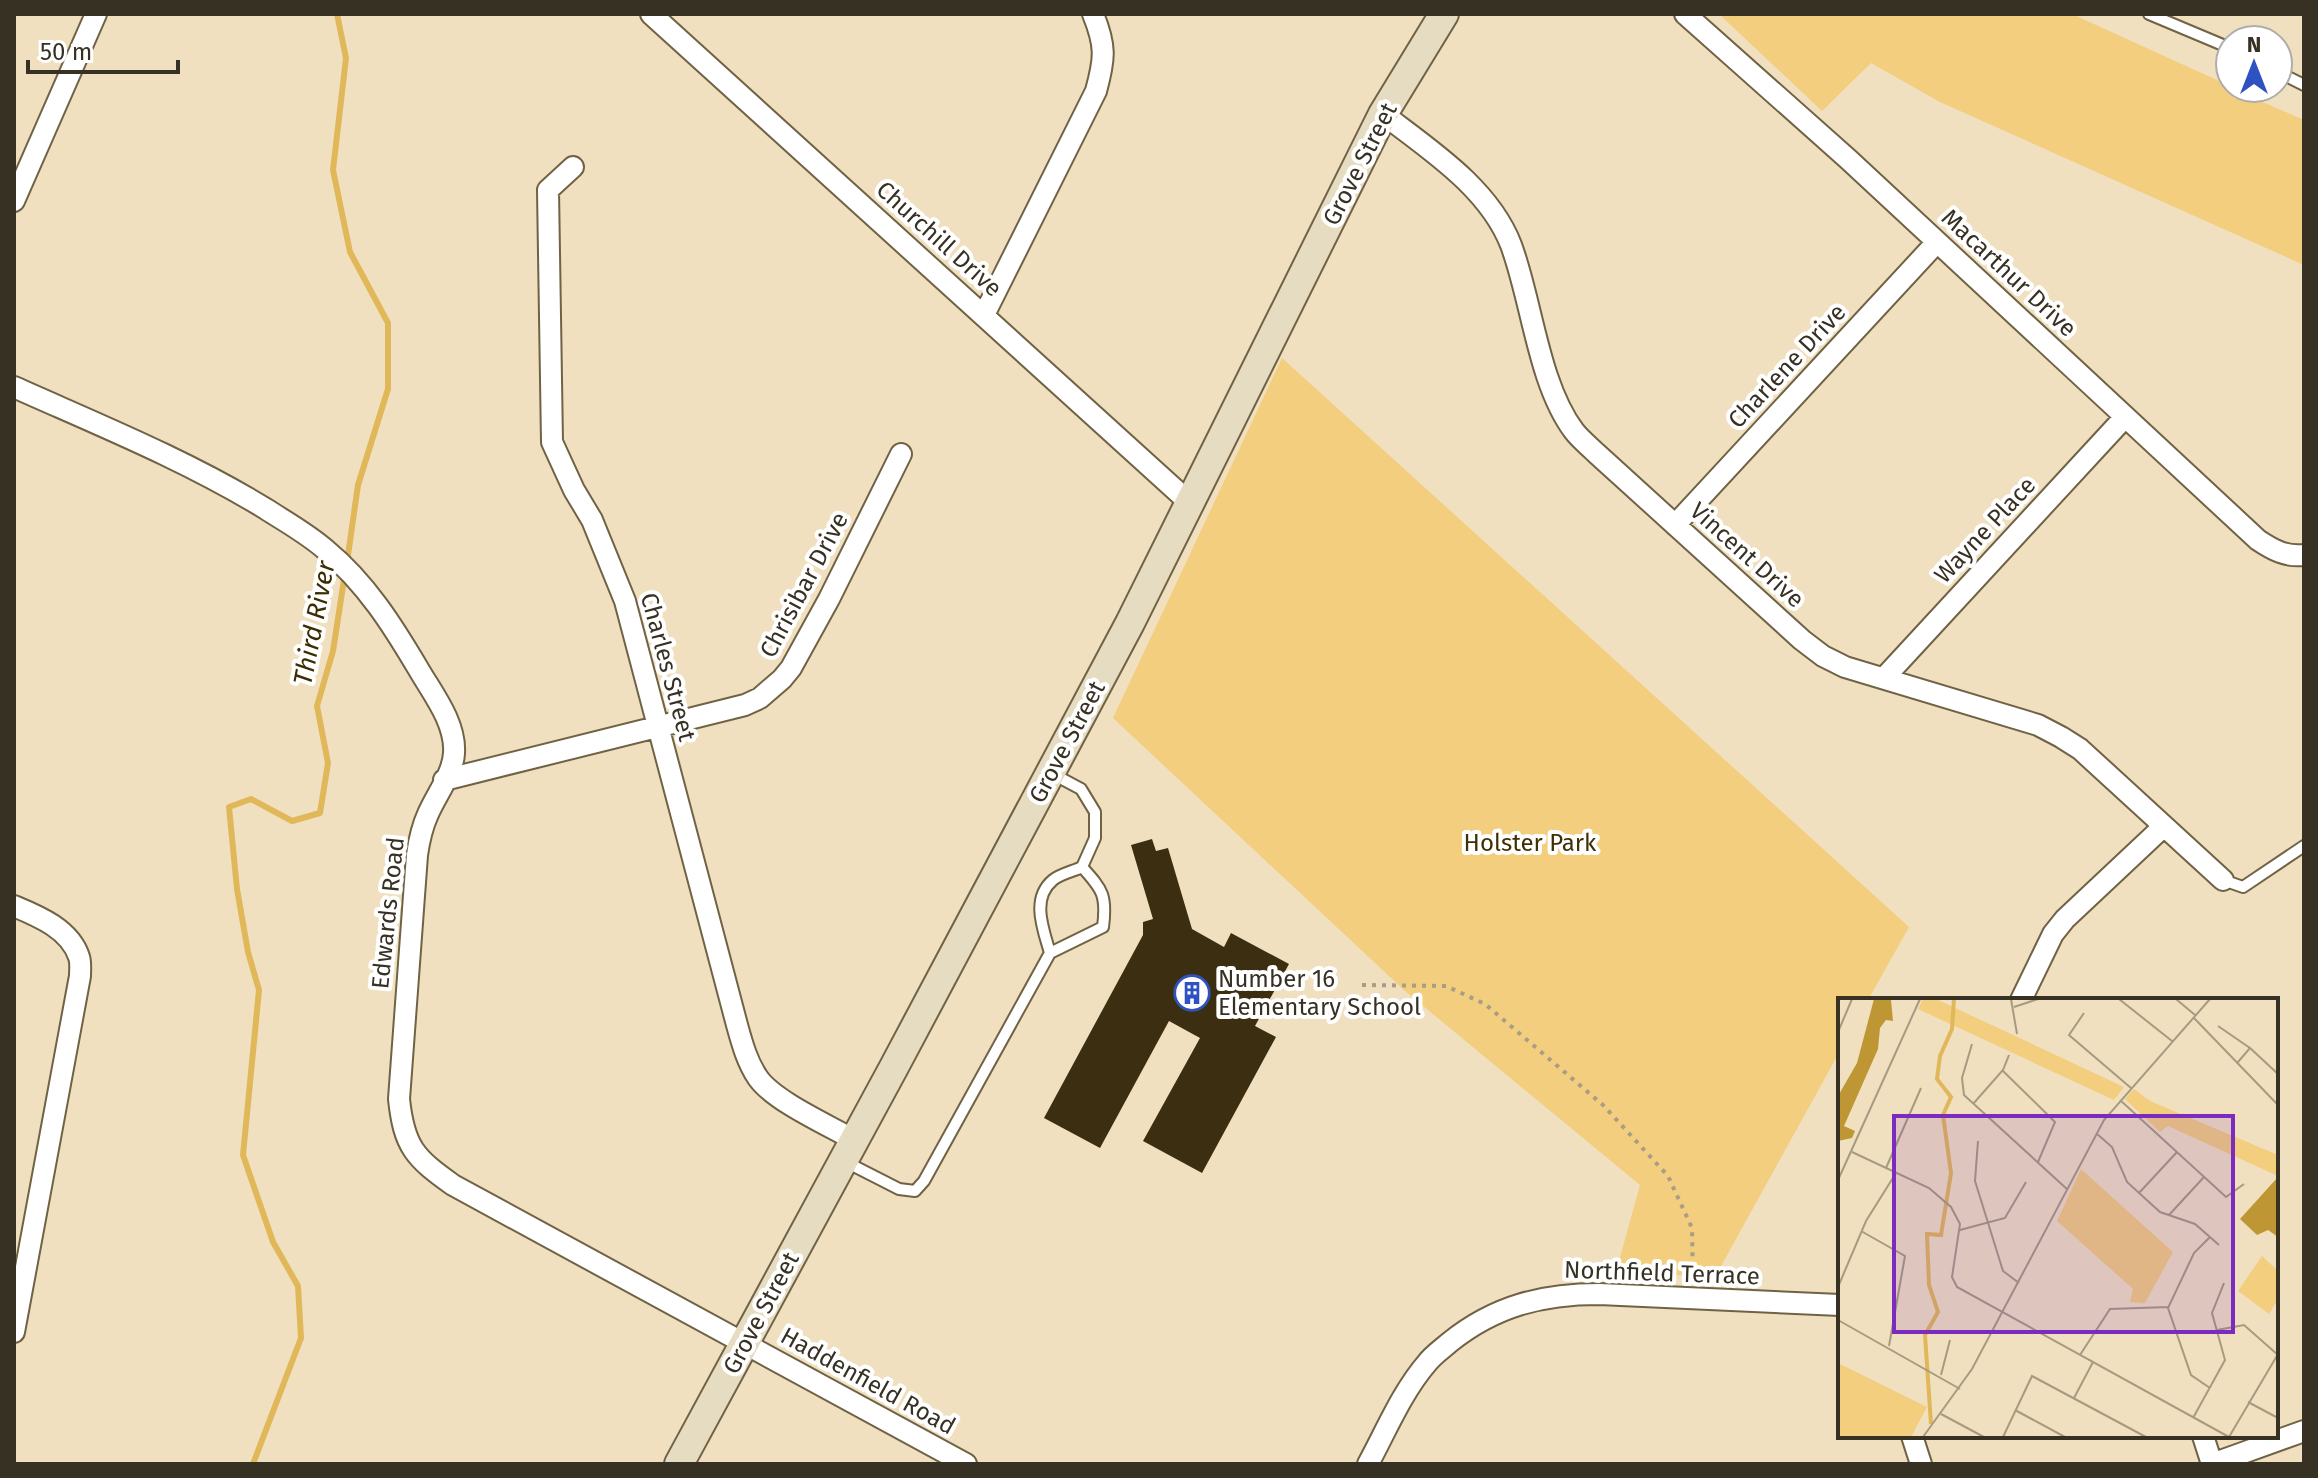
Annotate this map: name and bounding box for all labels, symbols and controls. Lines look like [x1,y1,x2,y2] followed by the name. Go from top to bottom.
[28,24,178,74] scale bar
[2214,24,2294,104] north arrow
[2247,31,2261,58] text: N
[40,38,92,66] text: 50 m
[1317,98,1403,230] street label: Grove Street
[871,175,1007,303] street label: Churchill Drive
[1936,203,2082,343] street label: Macarthur Drive
[1722,298,1852,434] street label: Charlene Drive
[1929,471,2041,589] street label: Wayne Place
[1684,497,1810,613] street label: Vincent Drive
[754,508,854,662] street label: Chrisibar Drive
[287,557,342,688] water label: Third River
[635,590,701,744] street label: Charles Street
[1023,676,1111,808] street label: Grove Street
[1464,829,1597,857] park label: Holster Park
[366,836,410,990] street label: Edwards Road
[1218,965,1421,1021] place label: Number 16 Elementary School
[1173,974,1211,1012] building icon: Number 16 Elementary School
[1838,998,2278,1438] inset map
[717,1247,805,1379] street label: Grove Street
[1564,1256,1760,1290] street label: Northfield Terrace
[776,1321,960,1441] street label: Haddenfield Road

